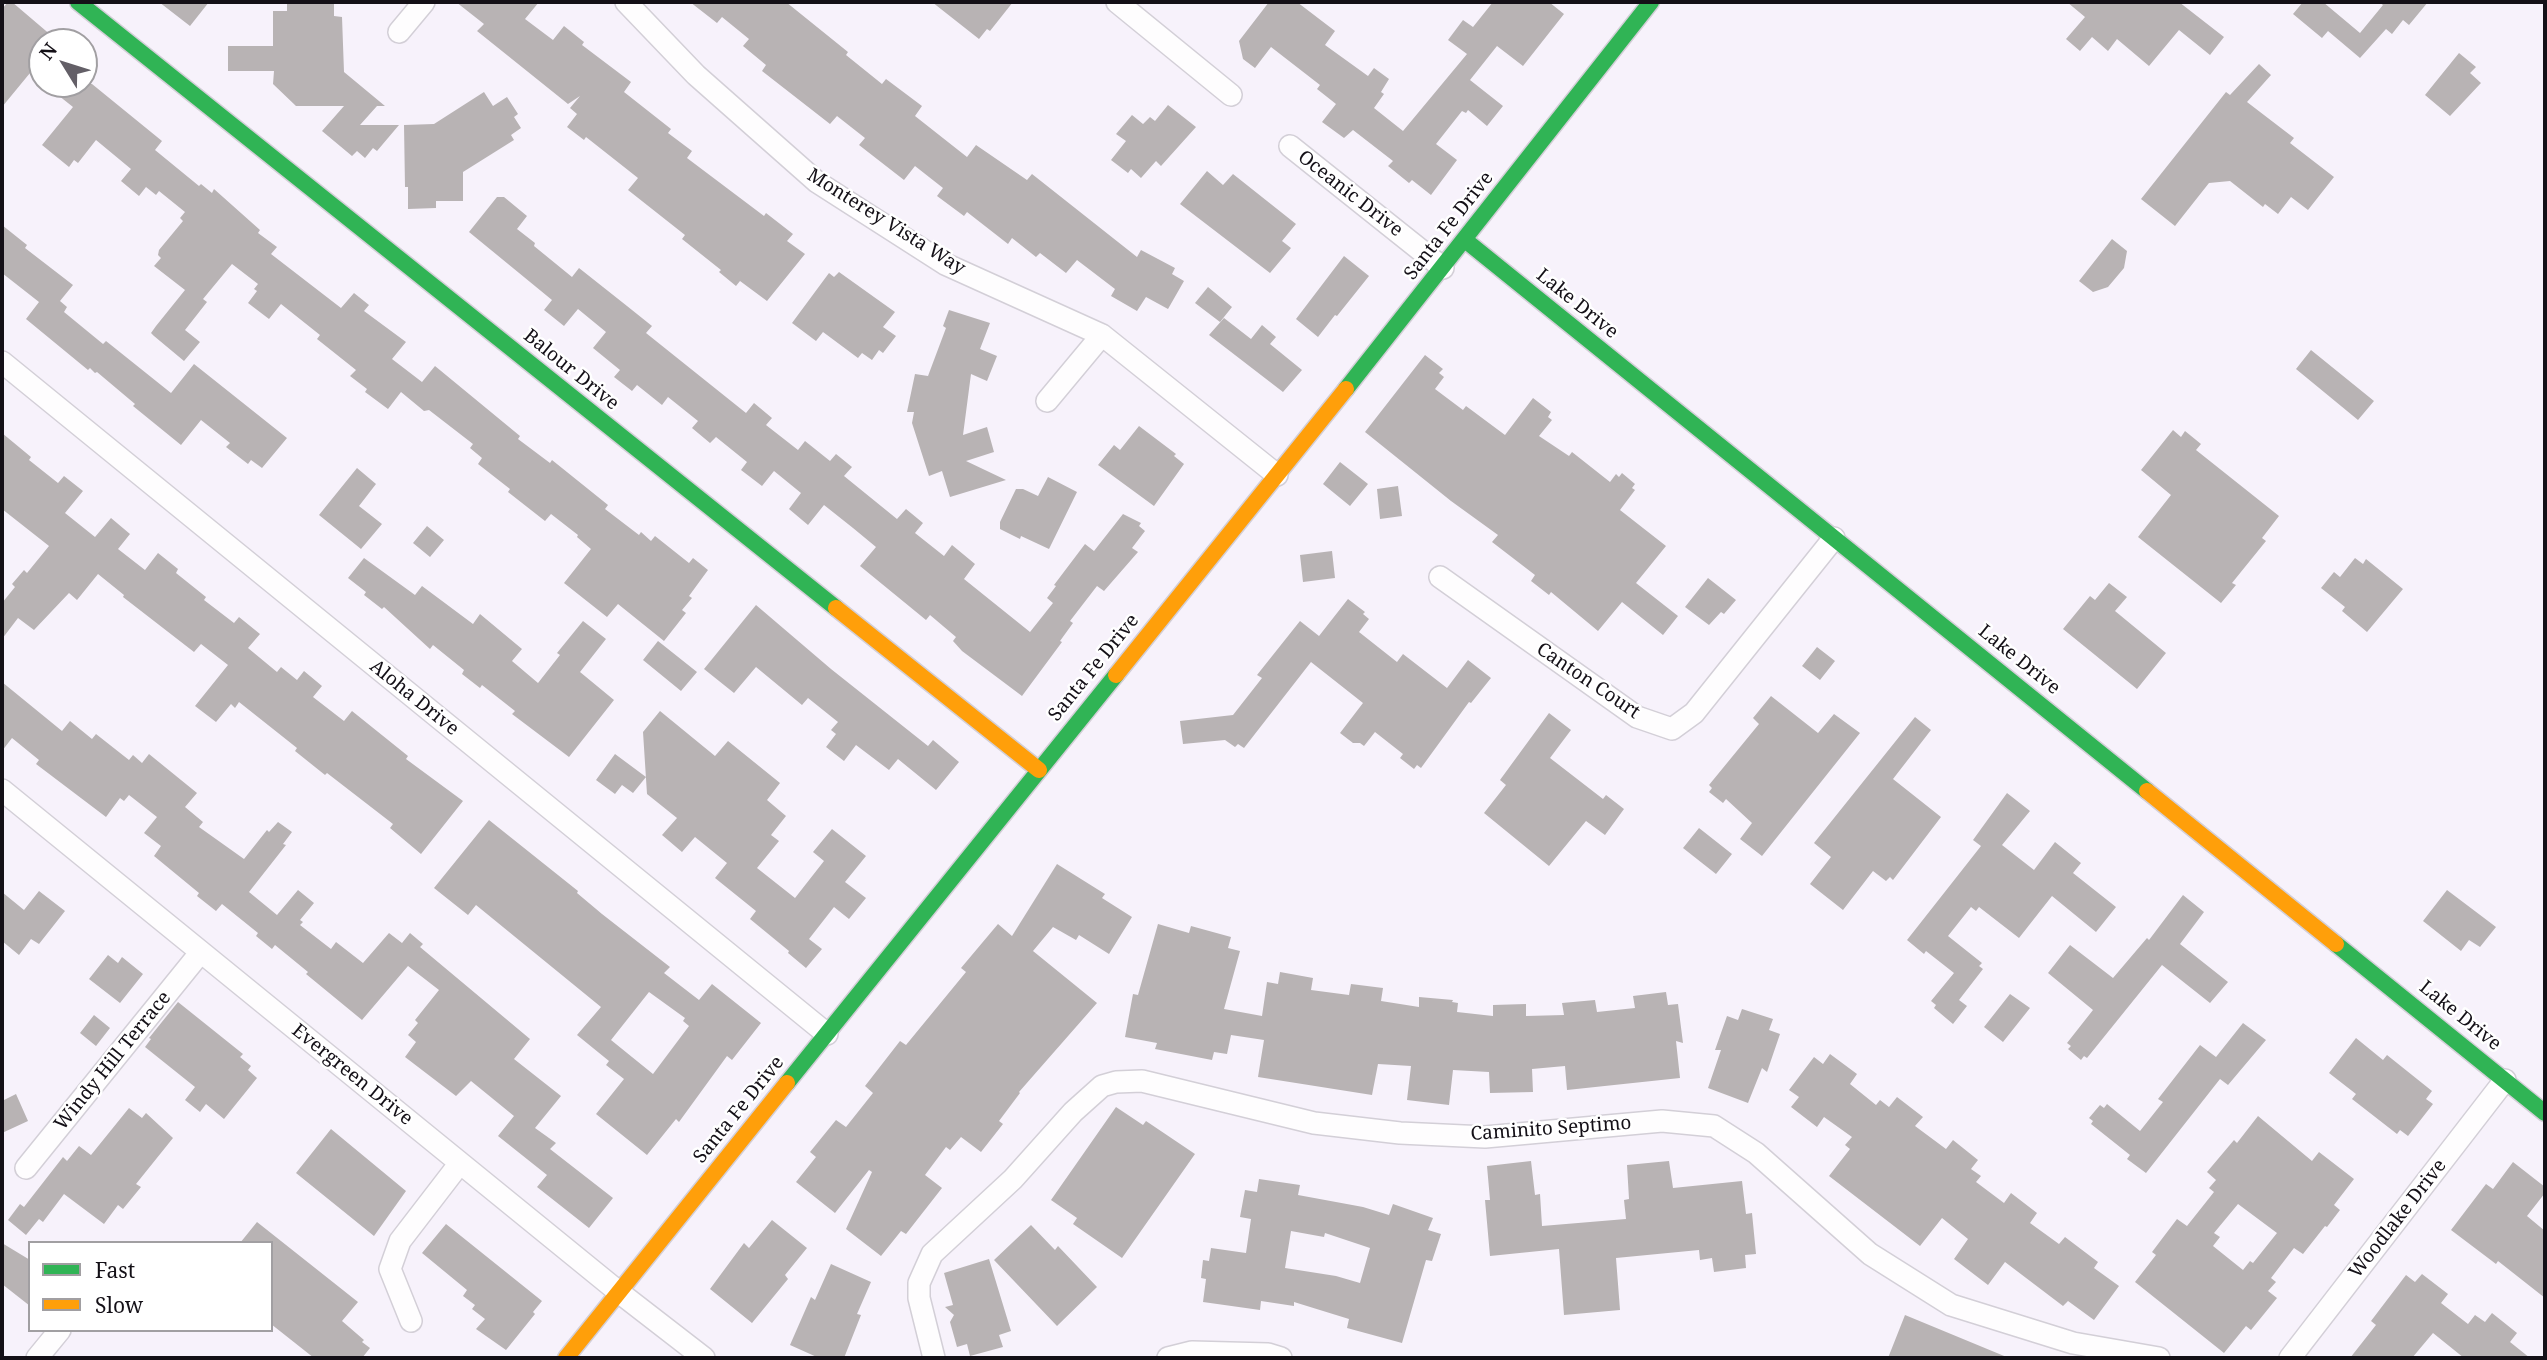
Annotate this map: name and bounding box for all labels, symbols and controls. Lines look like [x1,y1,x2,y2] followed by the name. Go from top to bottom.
[28,28,98,98] north arrow
[33,37,63,65] text: N
[1293,146,1407,242] street label: Oceanic Drive
[803,164,969,280] street label: Monterey Vista Way
[1400,167,1498,285] street label: Santa Fe Drive
[1532,264,1622,344] street label: Lake Drive
[519,325,623,415] street label: Balour Drive
[1044,610,1144,726] street label: Santa Fe Drive
[1974,620,2064,700] street label: Lake Drive
[1532,638,1644,724] street label: Canton Court
[365,655,463,741] street label: Aloha Drive
[2415,976,2505,1056] street label: Lake Drive
[50,987,176,1135] street label: Windy Hill Terrace
[287,1019,417,1131] street label: Evergreen Drive
[689,1052,789,1168] street label: Santa Fe Drive
[1470,1112,1632,1146] street label: Caminito Septimo
[2344,1155,2452,1283] street label: Woodlake Drive
[28,1241,273,1332] legend
[95,1256,135,1284] text: Fast
[95,1291,143,1319] text: Slow

